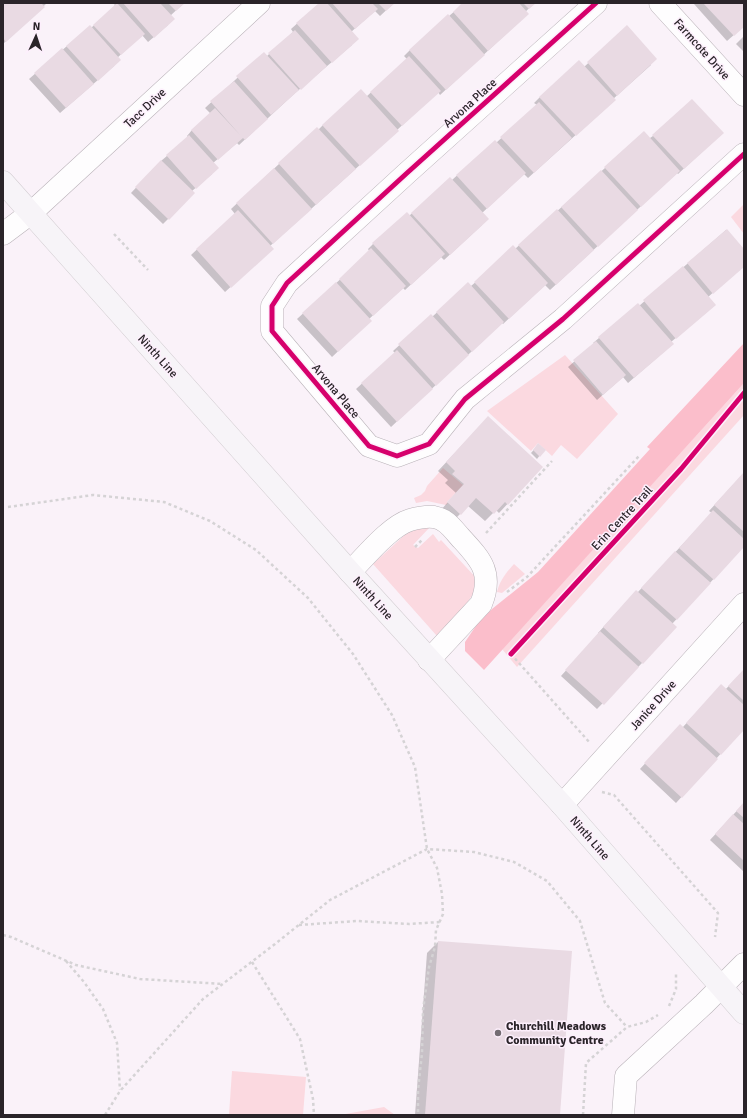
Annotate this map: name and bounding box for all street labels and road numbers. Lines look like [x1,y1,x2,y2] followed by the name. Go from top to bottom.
[670,16,733,83] street label: Farmcote Drive
[440,75,500,131] street label: Arvona Place
[121,85,169,132] street label: Tacc Drive
[134,332,181,381] street label: Ninth Line
[308,361,363,422] street label: Arvona Place
[589,482,657,554] street label: Erin Centre Trail
[349,574,396,623] street label: Ninth Line
[627,677,680,733] street label: Janice Drive
[567,813,613,863] street label: Ninth Line

